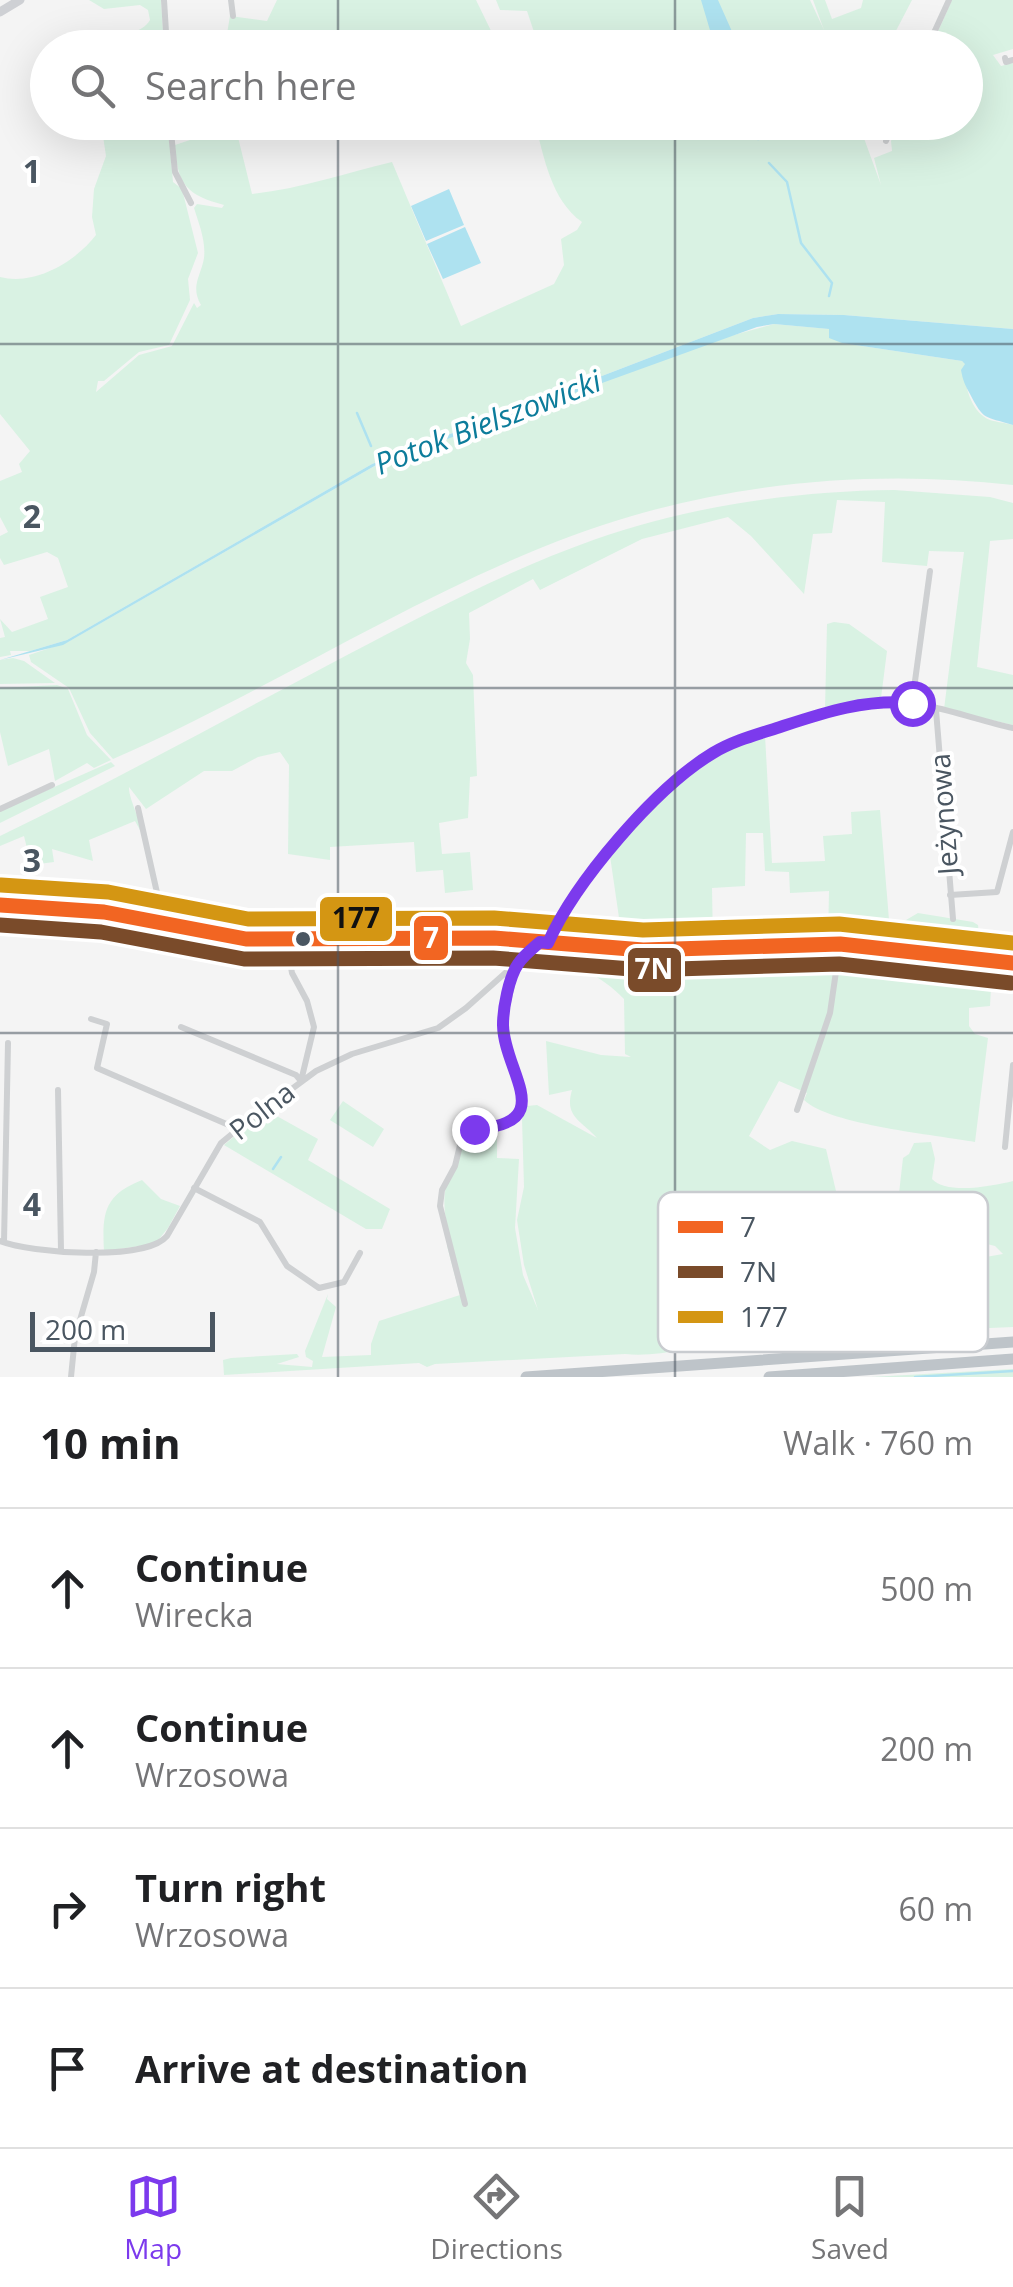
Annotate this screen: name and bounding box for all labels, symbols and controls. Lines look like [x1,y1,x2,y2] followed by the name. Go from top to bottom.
[30,30,983,140] search box
[65,58,120,113] icon: search
[145,59,357,111] text: Search here
[23,149,41,192] text: 1
[368,359,607,484] water label: Potok Bielszowicki
[23,494,41,537] text: 2
[890,681,936,727] route start
[920,752,966,879] street label: Jeżynowa
[23,838,41,881] text: 3
[318,895,394,943] line badge: 177
[332,898,380,936] text: 177
[412,914,450,962] line badge: 7
[423,918,439,956] text: 7
[293,929,313,949] unlabelled marker
[626,946,683,994] line badge: 7N
[635,949,673,987] text: 7N
[221,1073,302,1148] street label: Polna
[452,1107,498,1153] route end
[23,1182,41,1225] text: 4
[658,1192,988,1352] legend
[740,1207,756,1245] text: 7
[740,1252,777,1290] text: 7N
[740,1297,788,1335] text: 177
[30,1307,215,1352] scale bar
[45,1310,126,1348] text: 200 m
[40,1414,181,1471] text: 10 min
[783,1421,973,1464] text: Walk · 760 m
[135,1541,308,1593] text: Continue
[40,1561,95,1616] icon: ahead
[880,1567,973,1610] text: 500 m
[135,1593,254,1636] text: Wirecka
[135,1701,308,1753] text: Continue
[40,1721,95,1776] icon: ahead
[880,1727,973,1770] text: 200 m
[135,1753,289,1796] text: Wrzosowa
[135,1861,326,1913] text: Turn right
[40,1881,95,1936] icon: right
[898,1887,973,1930] text: 60 m
[135,1913,289,1956] text: Wrzosowa
[40,2041,95,2096] icon: arrive
[135,2042,529,2094] text: Arrive at destination
[124,2169,182,2267] tab: Map
[430,2169,563,2267] tab: Directions
[811,2169,889,2267] tab: Saved

